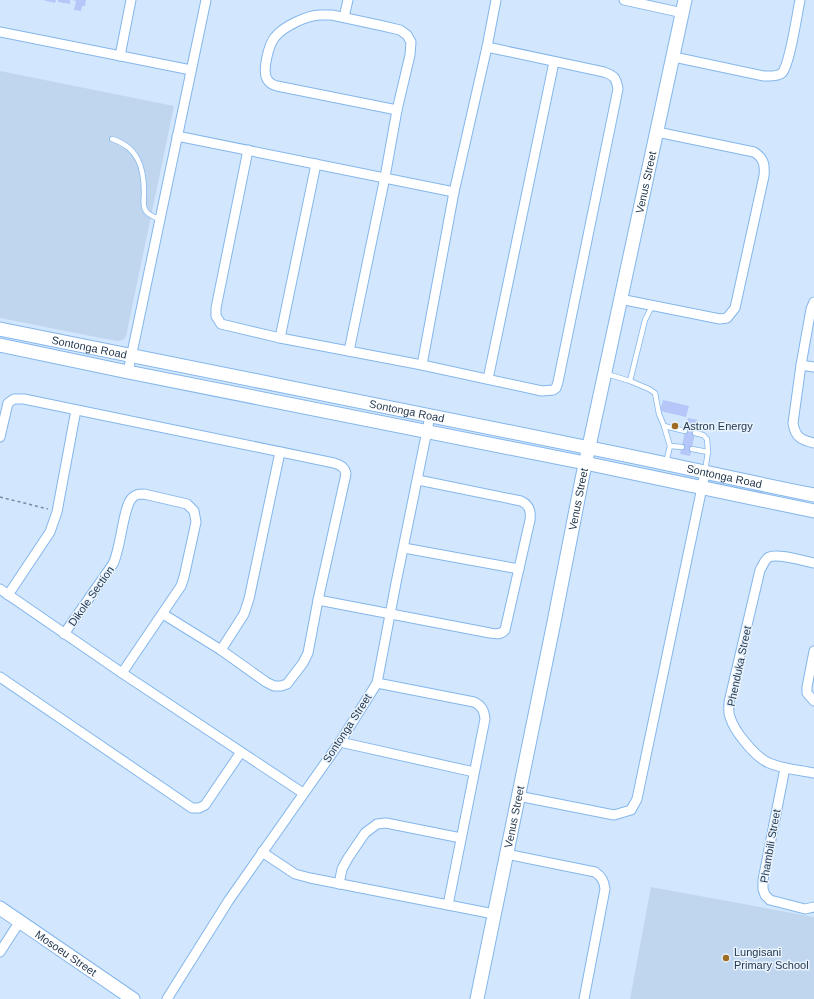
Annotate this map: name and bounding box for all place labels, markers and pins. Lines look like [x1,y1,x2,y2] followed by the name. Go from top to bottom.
[683,420,753,432] place label: Astron Energy
[670,421,680,431] marker: Astron Energy
[734,946,809,971] place label: Lungisani Primary School
[721,953,731,963] marker: Lungisani Primary School

